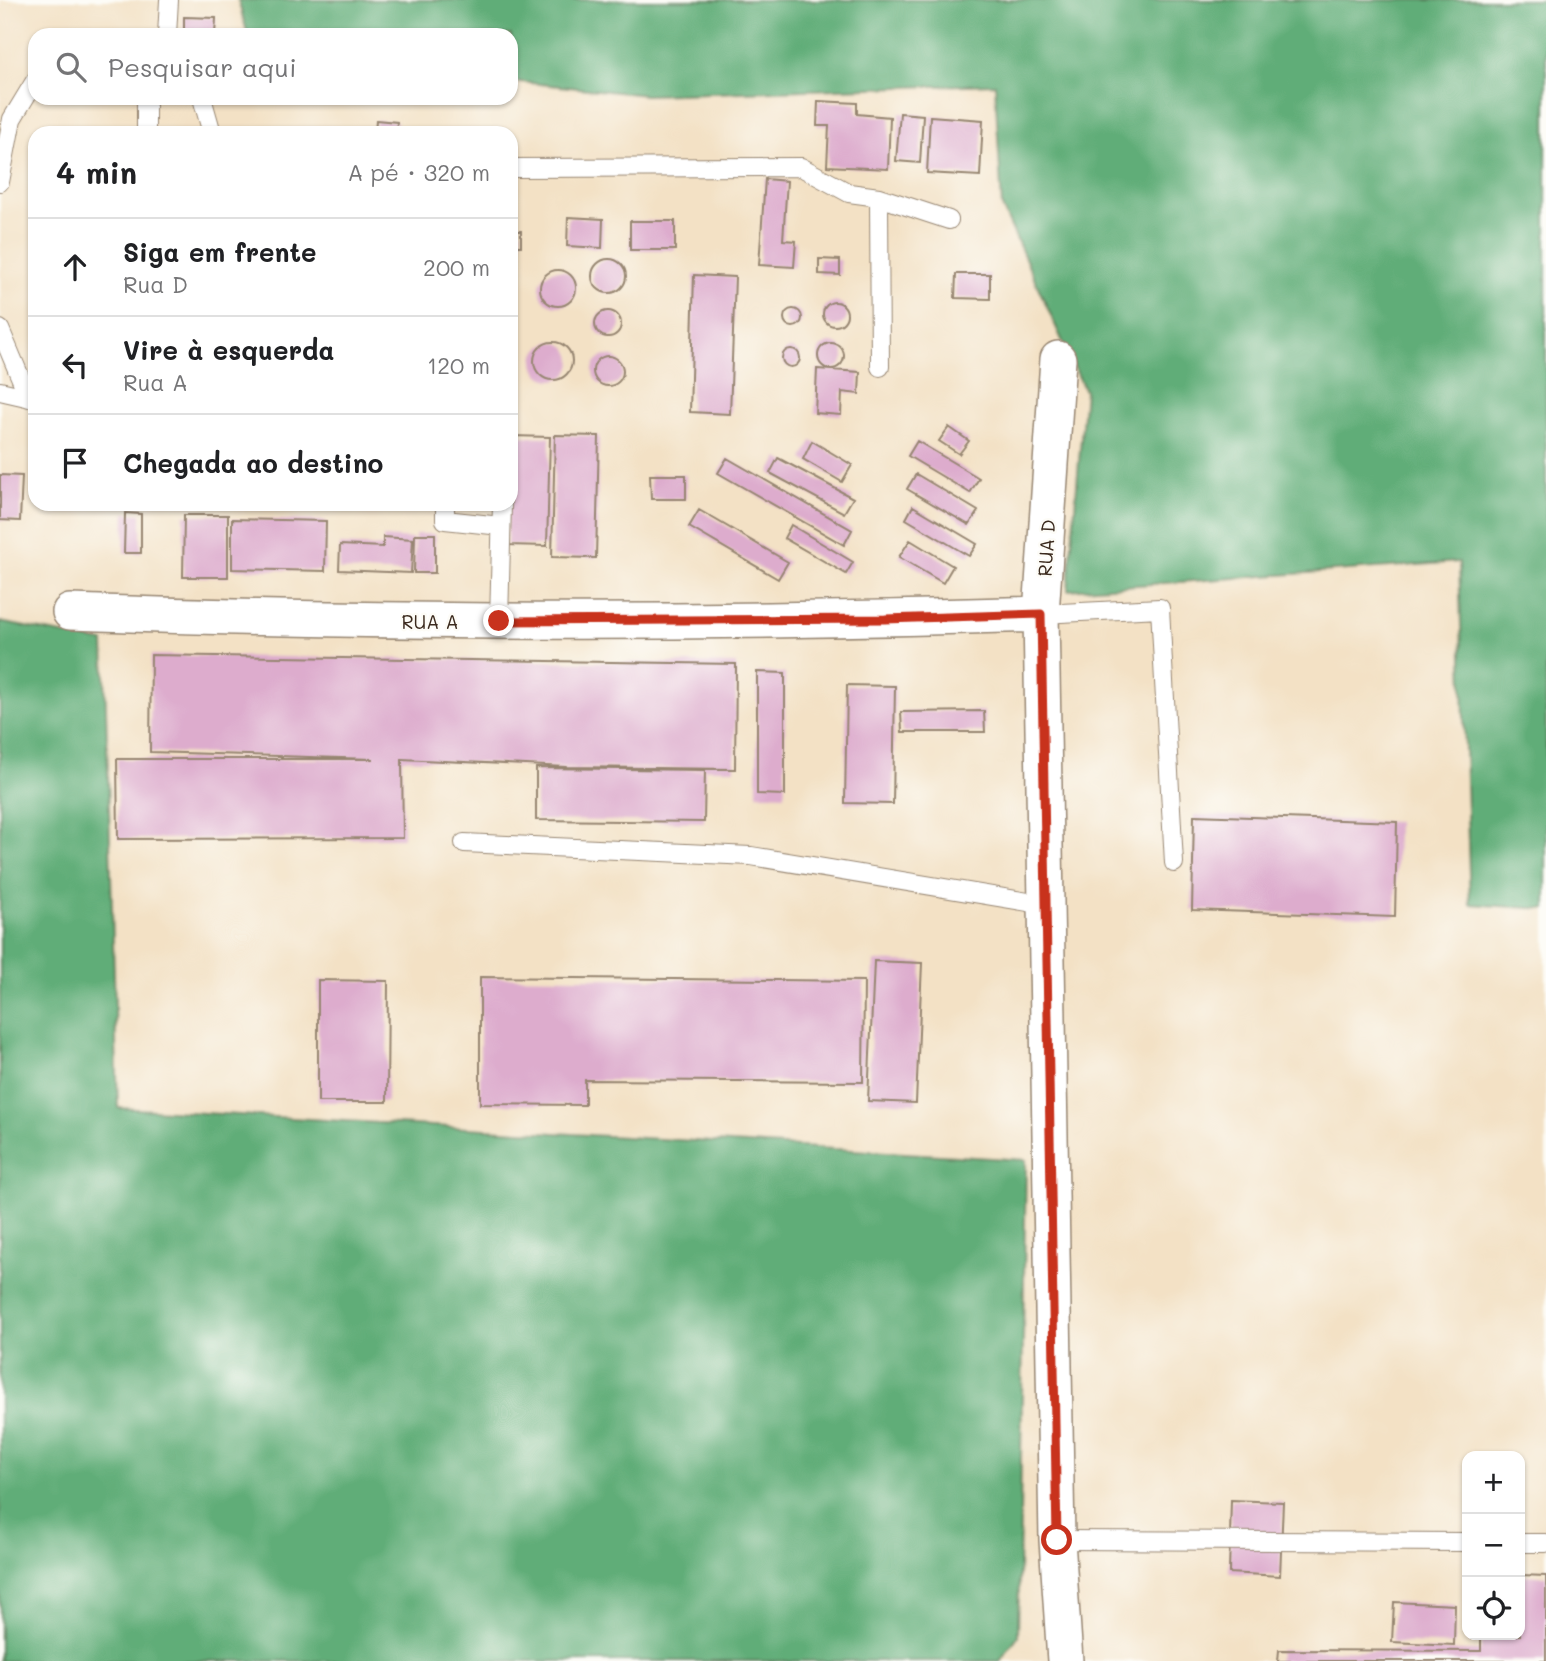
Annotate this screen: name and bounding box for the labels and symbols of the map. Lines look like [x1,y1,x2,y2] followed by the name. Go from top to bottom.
[1032,519,1060,577] street label: RUA D
[483,605,514,636] route end
[401,609,459,634] street label: RUA A
[1041,1524,1072,1555] route start

